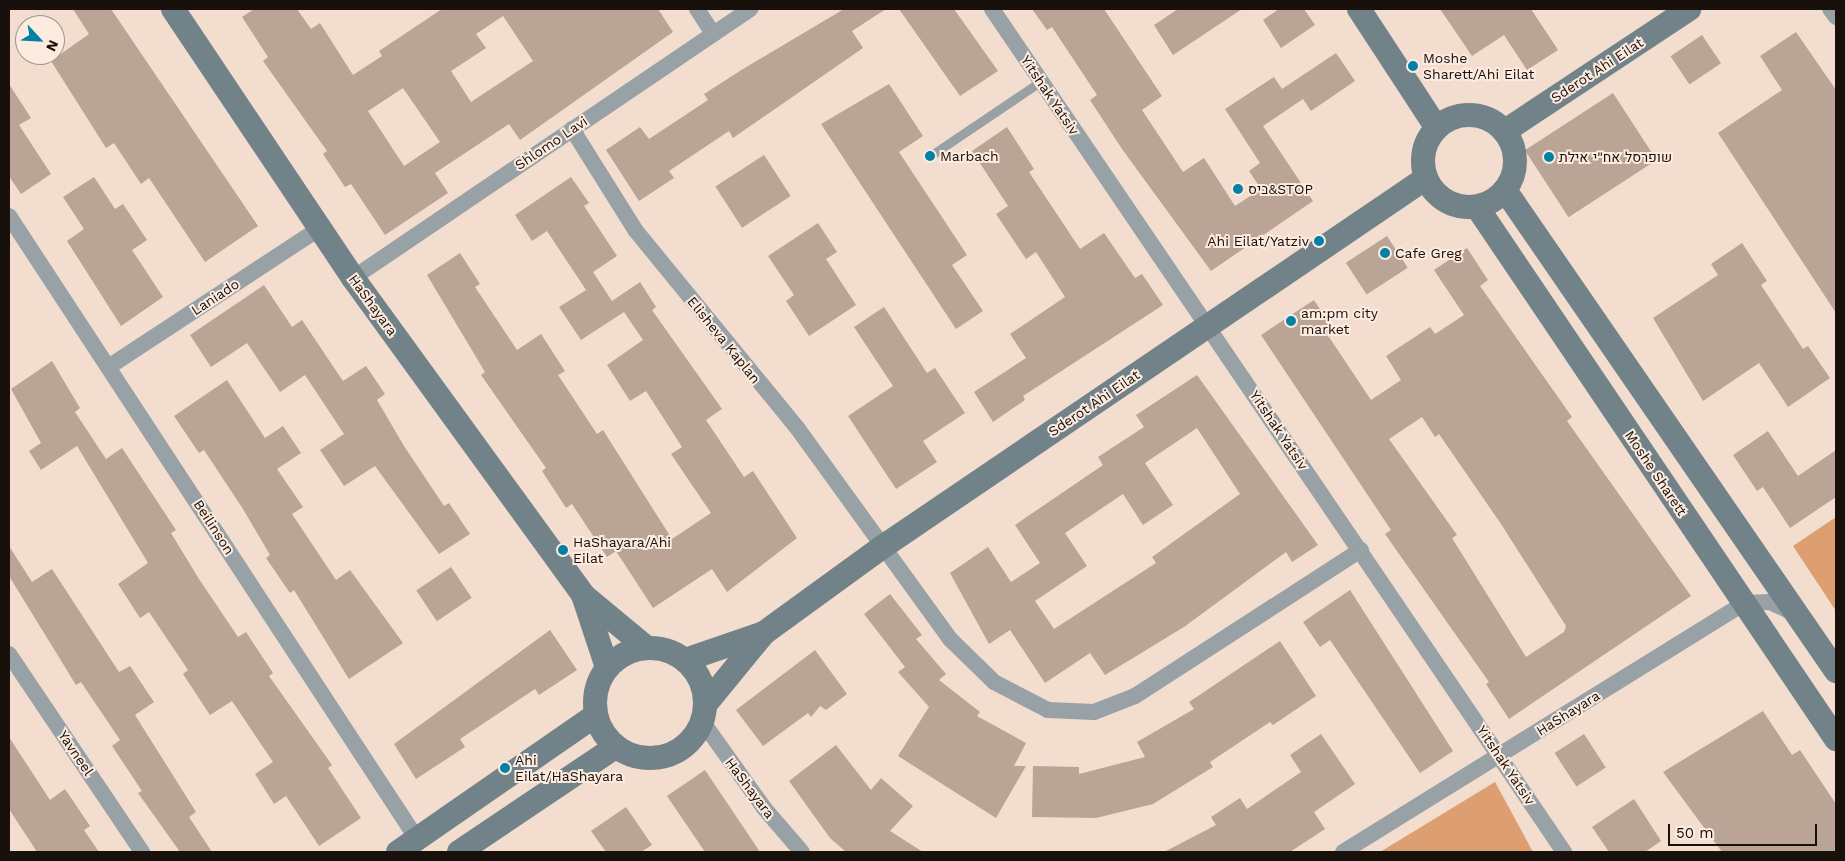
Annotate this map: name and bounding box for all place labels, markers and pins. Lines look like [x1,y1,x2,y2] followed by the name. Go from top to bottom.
[1423,50,1534,82] place label: Moshe Sharett/Ahi Eilat
[1407,60,1419,72] marker: Moshe Sharett/Ahi Eilat
[940,148,999,164] place label: Marbach
[1559,149,1672,165] place label: שופרסל אח"י אילת
[924,150,936,162] marker: Marbach
[1543,151,1555,163] marker: שופרסל אח"י אילת
[1248,181,1313,197] place label: ביס&STOP
[1232,183,1244,195] marker: ביס&STOP
[1207,233,1309,249] place label: Ahi Eilat/Yatziv
[1313,235,1325,247] marker: Ahi Eilat/Yatziv
[1395,245,1462,261] place label: Cafe Greg
[1379,247,1391,259] marker: Cafe Greg
[1301,305,1378,338] place label: am:pm city market
[1285,315,1297,327] marker: am:pm city market
[573,534,671,566] place label: HaShayara/Ahi Eilat
[557,544,569,556] marker: HaShayara/Ahi Eilat
[515,752,623,784] place label: Ahi Eilat/HaShayara
[499,762,511,774] marker: Ahi Eilat/HaShayara

